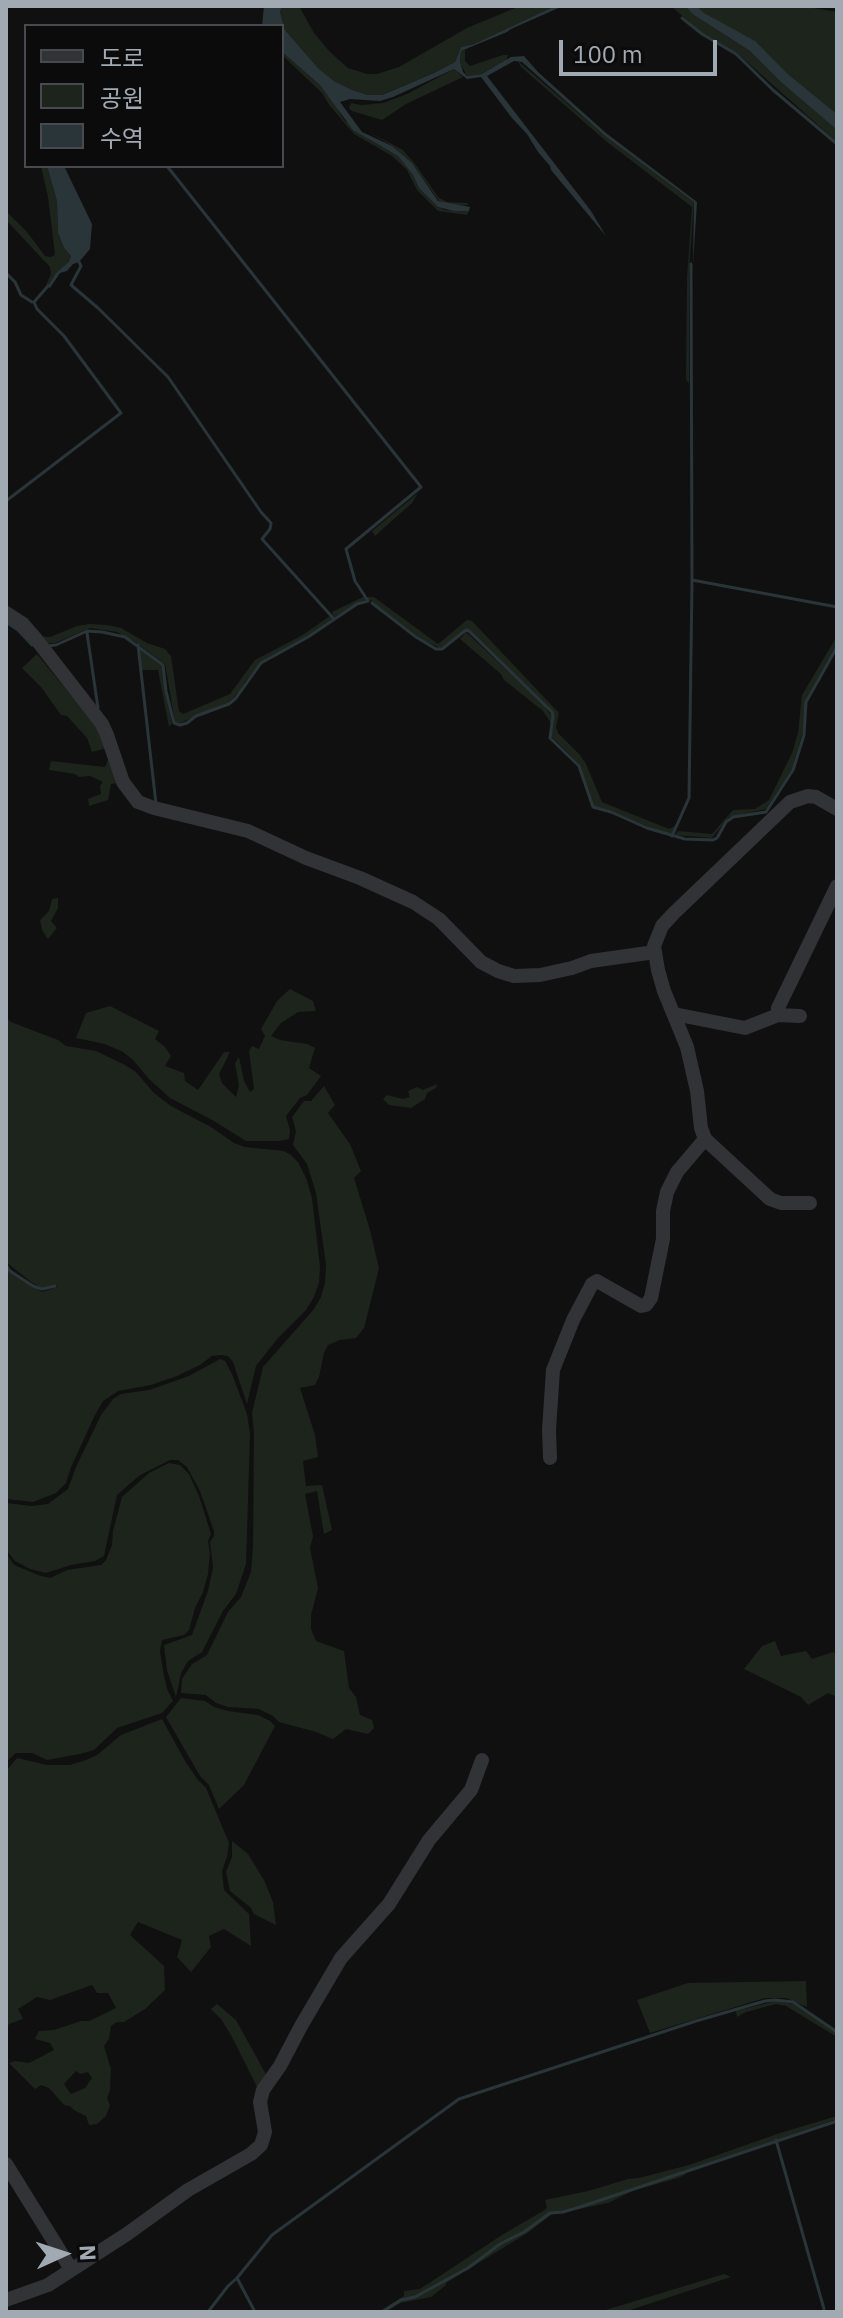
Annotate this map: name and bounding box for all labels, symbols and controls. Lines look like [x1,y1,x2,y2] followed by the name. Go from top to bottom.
[24,24,284,168] legend
[563,24,721,74] scale bar
[573,38,643,70] text: 100 m
[100,42,144,74] text: 도로
[100,82,144,114] text: 공원
[100,122,144,154] text: 수역
[24,2214,104,2294] north arrow
[74,2244,103,2261] text: N

